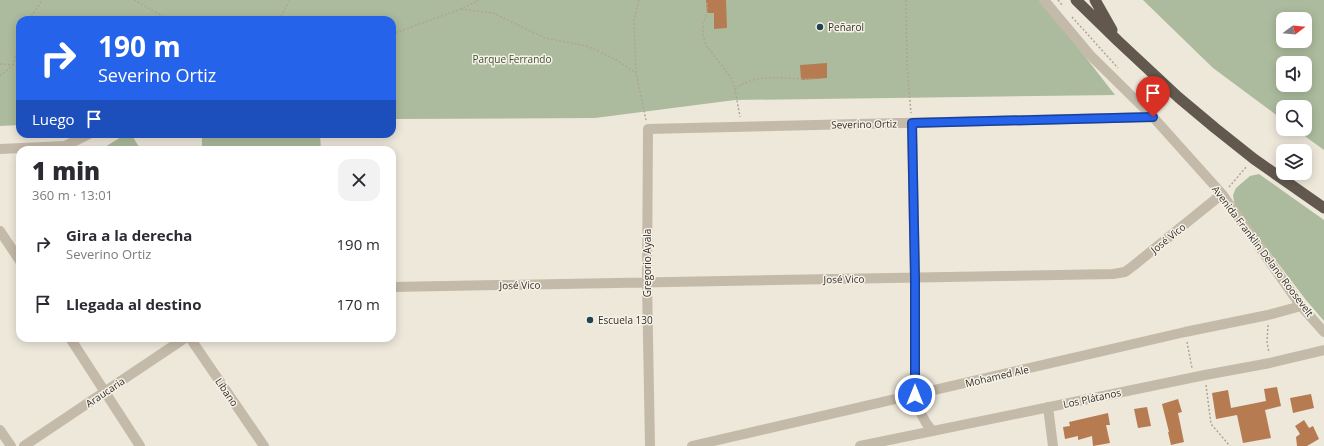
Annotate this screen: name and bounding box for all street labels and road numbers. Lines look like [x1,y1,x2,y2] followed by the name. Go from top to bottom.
[831,116,897,132] street label: Severino Ortiz
[1209,183,1317,320] street label: Avenida Franklin Delano Roosevelt
[1147,220,1188,257] street label: José Vico
[640,229,654,297] street label: Gregorio Ayala
[822,272,865,286] street label: José Vico
[498,278,541,292] street label: José Vico
[964,362,1030,390] street label: Mohamed Ale
[83,374,127,410] street label: Araucaria
[212,375,242,409] street label: Líbano
[1062,385,1122,411] street label: Los Plátanos

